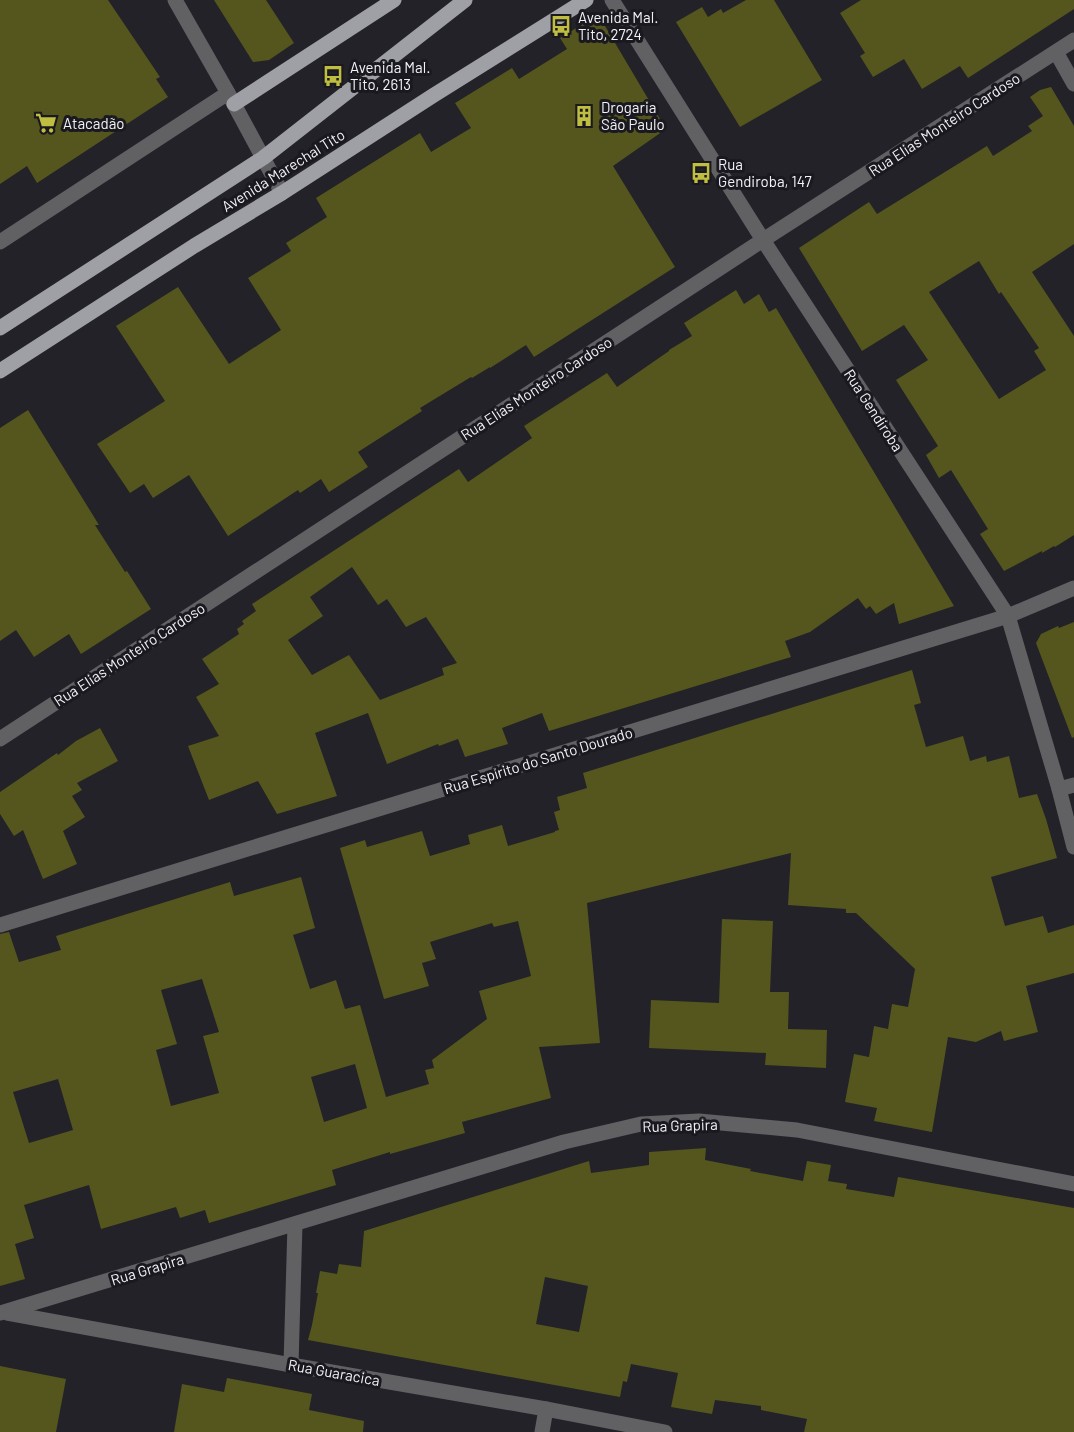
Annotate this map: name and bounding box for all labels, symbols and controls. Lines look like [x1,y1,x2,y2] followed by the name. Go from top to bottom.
[578,8,658,43] place label: Avenida Mal. Tito, 2724
[549,14,573,38] bus stop icon: Avenida Mal. Tito, 2724
[350,58,430,93] place label: Avenida Mal. Tito, 2613
[321,64,345,88] bus stop icon: Avenida Mal. Tito, 2613
[865,68,1023,180] street label: Rua Elias Monteiro Cardoso
[601,98,665,133] place label: Drogaria São Paulo
[572,104,596,128] building icon: Drogaria São Paulo
[34,111,58,135] supermarket icon: Atacadão
[63,114,124,132] place label: Atacadão
[218,125,348,215] street label: Avenida Marechal Tito
[718,155,812,190] place label: Rua Gendiroba, 147
[689,161,713,185] bus stop icon: Rua Gendiroba, 147
[457,332,615,444] street label: Rua Elias Monteiro Cardoso
[841,365,907,455] street label: Rua Gendiroba
[50,598,208,710] street label: Rua Elias Monteiro Cardoso
[441,723,635,797] street label: Rua Espírito do Santo Dourado
[642,1115,718,1135] street label: Rua Grapira
[108,1249,186,1289] street label: Rua Grapira
[287,1355,381,1389] street label: Rua Guaracica

